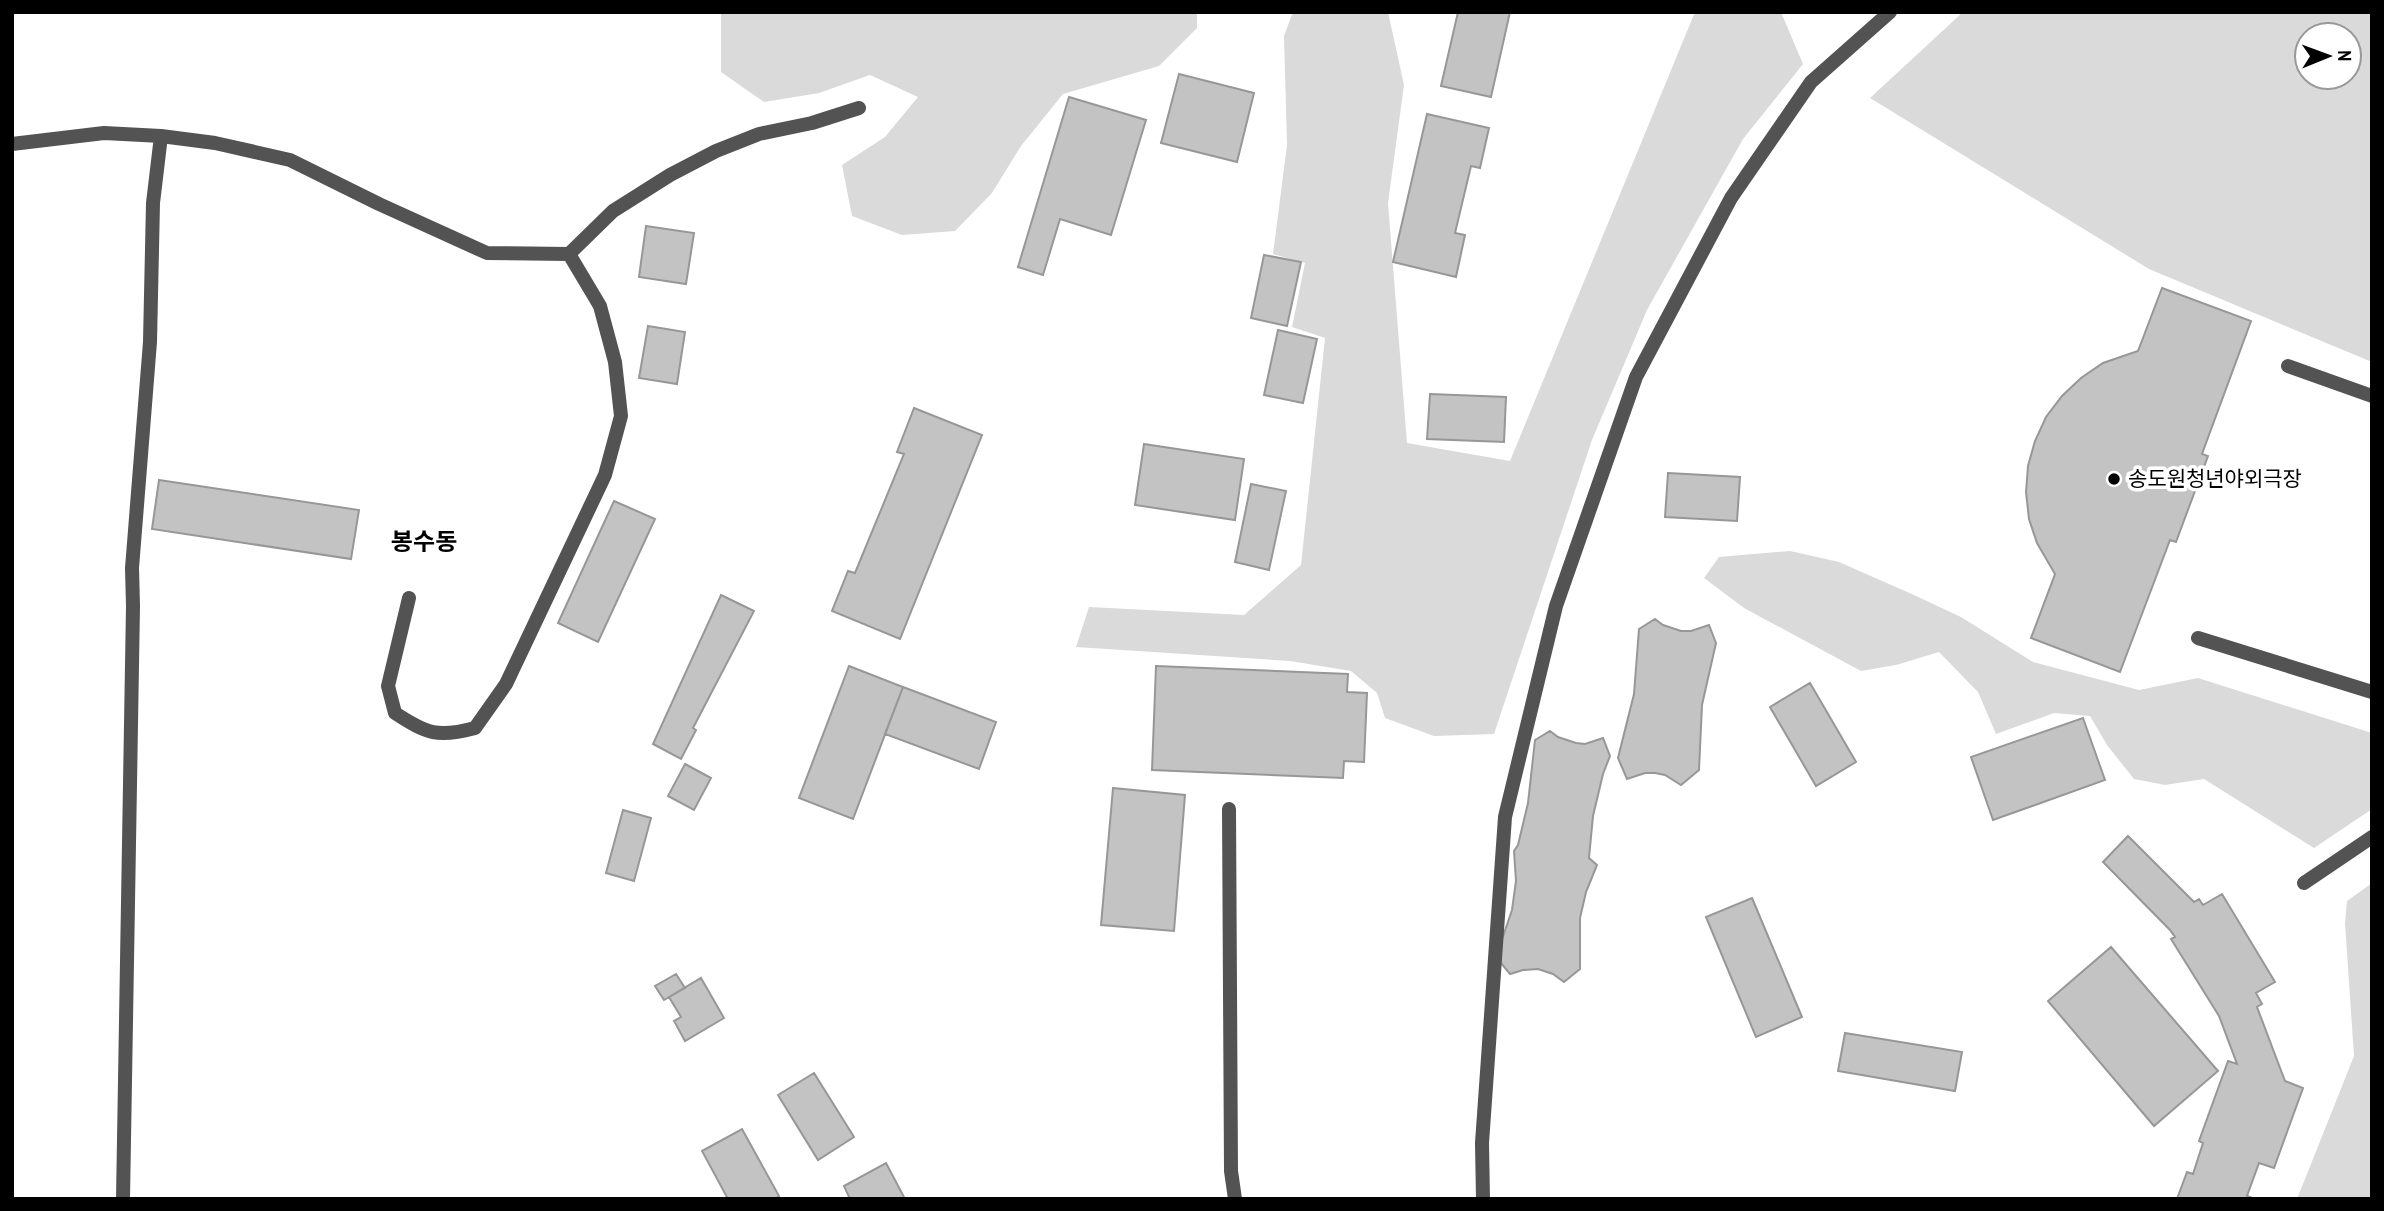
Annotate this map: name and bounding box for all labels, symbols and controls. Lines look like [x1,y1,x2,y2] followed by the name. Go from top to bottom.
[2293,21,2363,91] north arrow
[2332,50,2358,62] text: N
[2128,464,2302,493] place label: 송도원청년야외극장
[2106,471,2122,487] marker: 송도원청년야외극장
[391,525,457,557] district label: 봉수동

